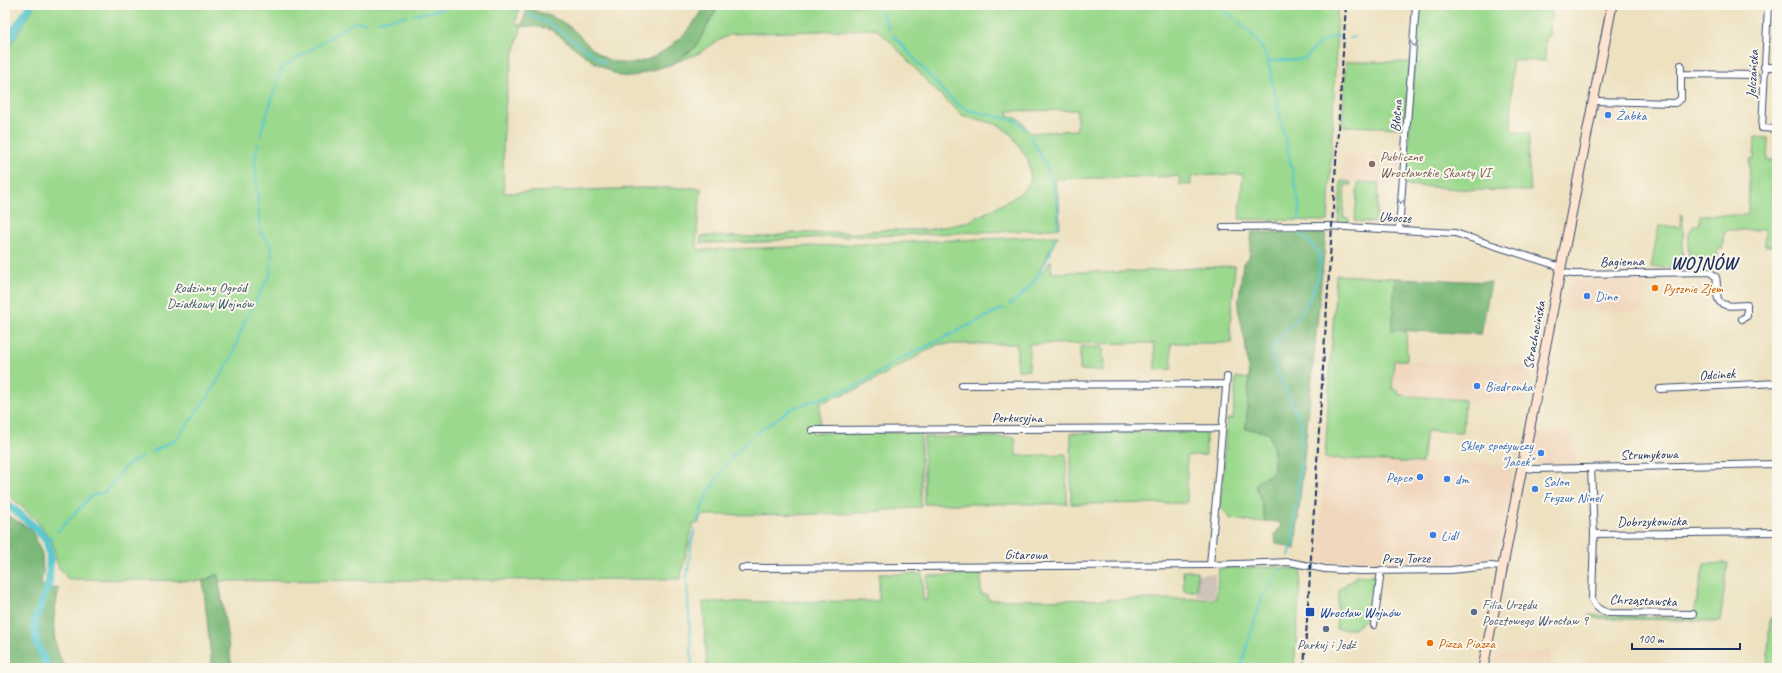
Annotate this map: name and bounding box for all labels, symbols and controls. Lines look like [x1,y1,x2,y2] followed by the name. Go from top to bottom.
[1409,41,1418,47] one-way arrow
[1743,49,1762,100] street label: Jelczańska
[1387,98,1406,133] street label: Błotna
[1616,107,1648,124] place label: Żabka
[1603,110,1613,120] marker: Żabka
[1380,148,1494,181] place label: Publiczne Wrocławskie Skauty VI
[1367,159,1377,169] marker: Publiczne Wrocławskie Skauty VI
[1397,198,1406,204] one-way arrow
[1379,208,1413,227] street label: Ubocze
[1671,252,1740,274] district label: WOJNÓW
[1600,253,1645,270] street label: Bagienna
[167,279,255,312] park label: Rodzinny Ogród Działkowy Wojnów
[1663,280,1724,297] place label: Pysznie Zjem
[1650,283,1660,293] marker: Pysznie Zjem
[1595,288,1619,305] place label: Dino
[1582,291,1592,301] marker: Dino
[1520,299,1550,371] street label: Strachocińska
[1699,365,1737,384] street label: Odcinek
[1485,378,1533,395] place label: Biedronka
[1472,381,1482,391] marker: Biedronka
[992,409,1044,426] street label: Perkusyjna
[1460,437,1536,470] place label: Sklep spożywczy "Jacek"
[1620,445,1679,464] street label: Strumykowa
[1536,448,1546,458] marker: Sklep spożywczy "Jacek"
[1386,469,1414,486] place label: Pepco
[1455,471,1471,488] place label: dm
[1415,472,1425,482] marker: Pepco
[1543,473,1604,506] place label: Salon Fryzur Ninel
[1442,474,1452,484] marker: dm
[1530,484,1540,494] marker: Salon Fryzur Ninel
[1617,512,1688,531] street label: Dobrzykowicka
[1441,527,1460,544] place label: Lidl
[1428,530,1438,540] marker: Lidl
[1004,546,1048,563] street label: Gitarowa
[1382,550,1432,567] street label: Przy Torze
[1609,591,1678,610] street label: Chrząstawska
[1482,596,1590,629] place label: Filia Urzędu Pocztowego Wrocław 9
[1319,604,1402,621] place label: Wrocław Wojnów
[1304,606,1316,618] marker: Wrocław Wojnów
[1469,607,1479,617] marker: Filia Urzędu Pocztowego Wrocław 9
[1321,624,1331,634] marker: Parkuj i Jedź
[1632,625,1740,651] scale bar
[1638,631,1665,647] text: 100 m
[1438,635,1496,652] place label: Pizza Piazza
[1297,636,1358,653] place label: Parkuj i Jedź
[1425,638,1435,648] marker: Pizza Piazza

